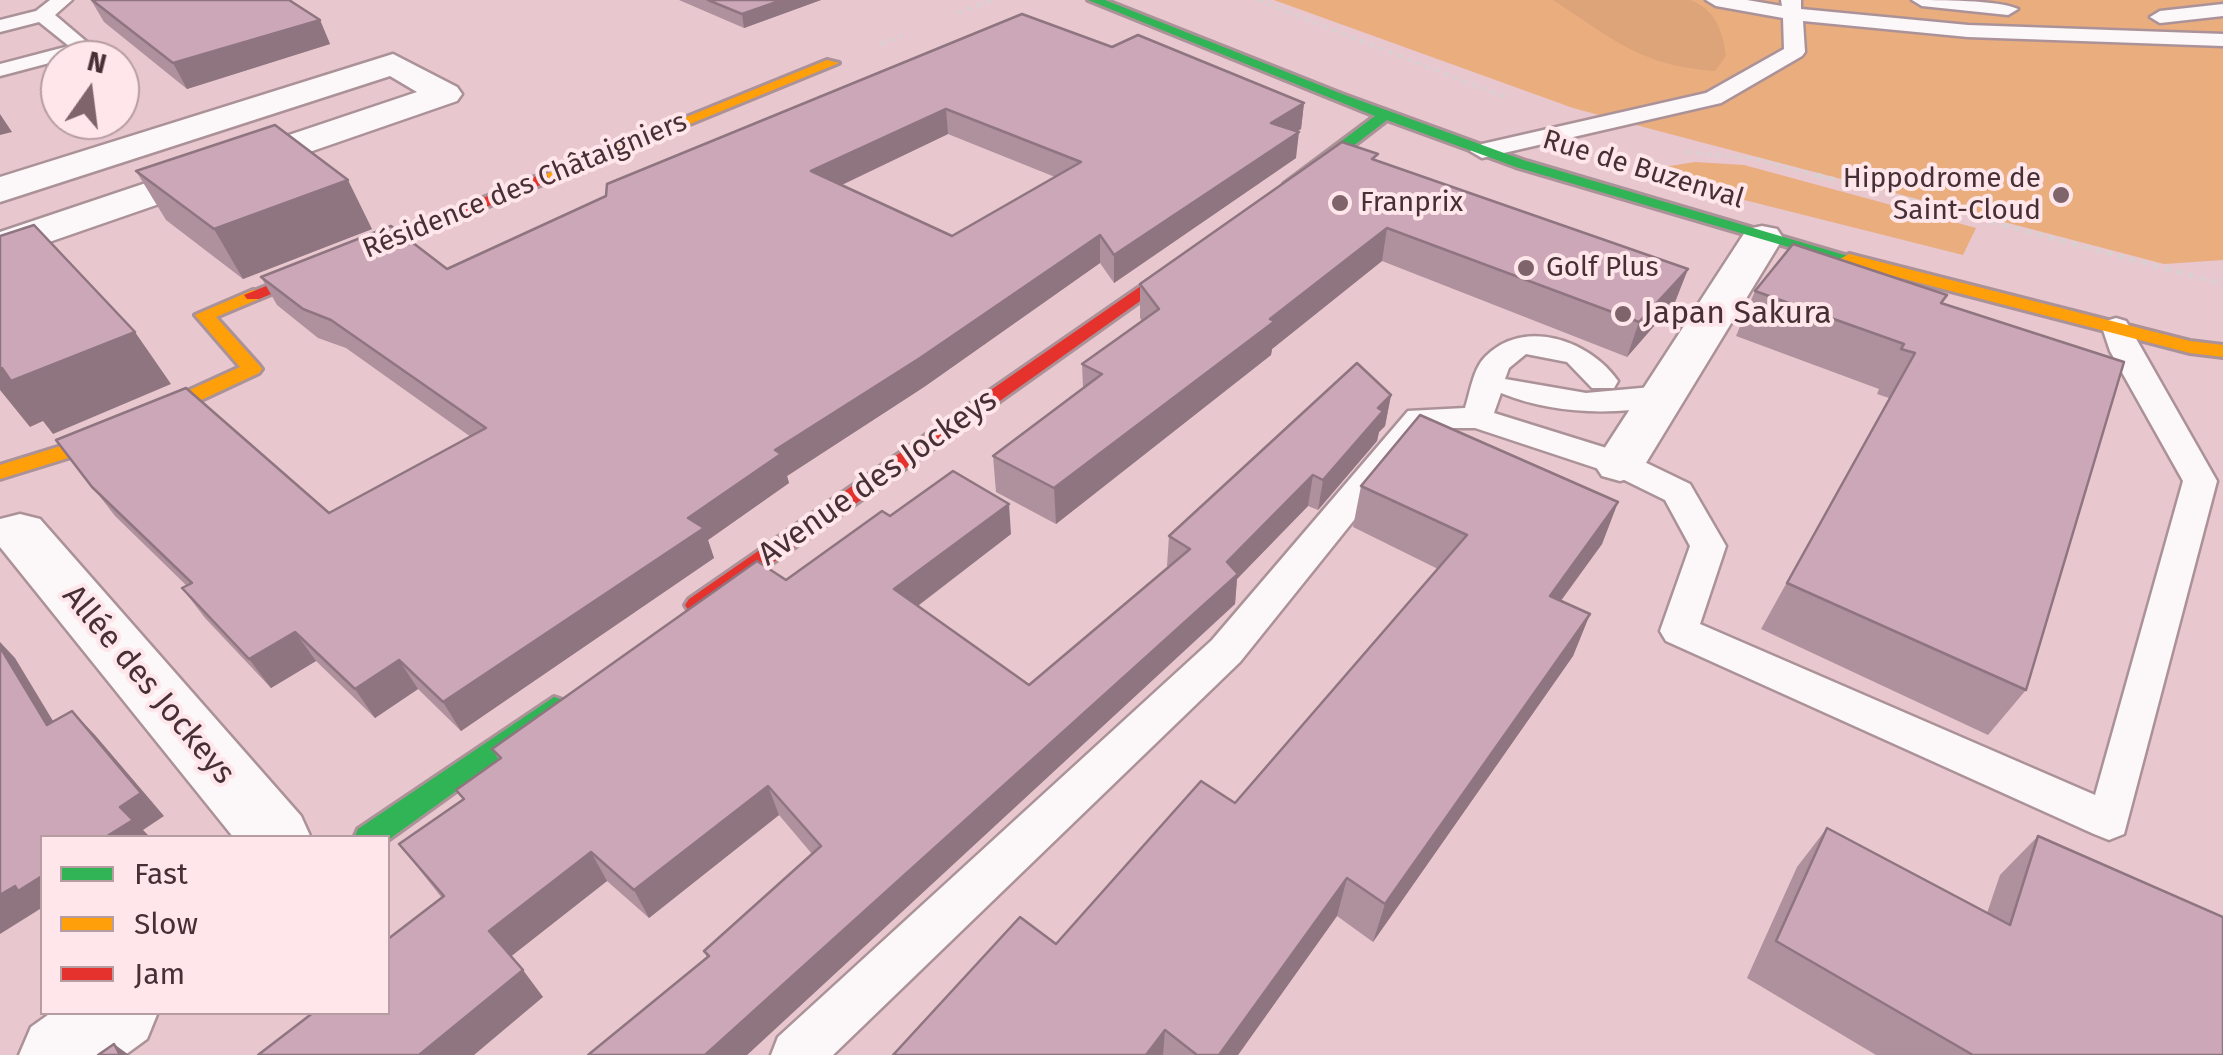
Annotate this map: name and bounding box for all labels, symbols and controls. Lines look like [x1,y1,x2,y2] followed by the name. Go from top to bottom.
[40,40,140,140] north arrow
[84,44,110,81] text: N
[358,105,692,267] street label: Résidence des Châtaigniers
[1538,123,1748,217] street label: Rue de Buzenval
[1843,162,2041,228] place label: Hippodrome de Saint-Cloud
[2050,184,2072,206] marker: Hippodrome de Saint-Cloud
[1360,186,1463,220] place label: Franprix
[1329,192,1351,214] marker: Franprix
[1546,251,1659,285] place label: Golf Plus
[1515,257,1537,279] marker: Golf Plus
[1643,295,1832,333] place label: Japan Sakura
[1612,303,1634,325] marker: Japan Sakura
[751,381,1005,575] street label: Avenue des Jockeys
[54,578,242,792] street label: Allée des Jockeys
[40,835,390,1015] legend
[134,856,188,892] text: Fast
[134,906,198,942] text: Slow
[134,956,185,992] text: Jam

